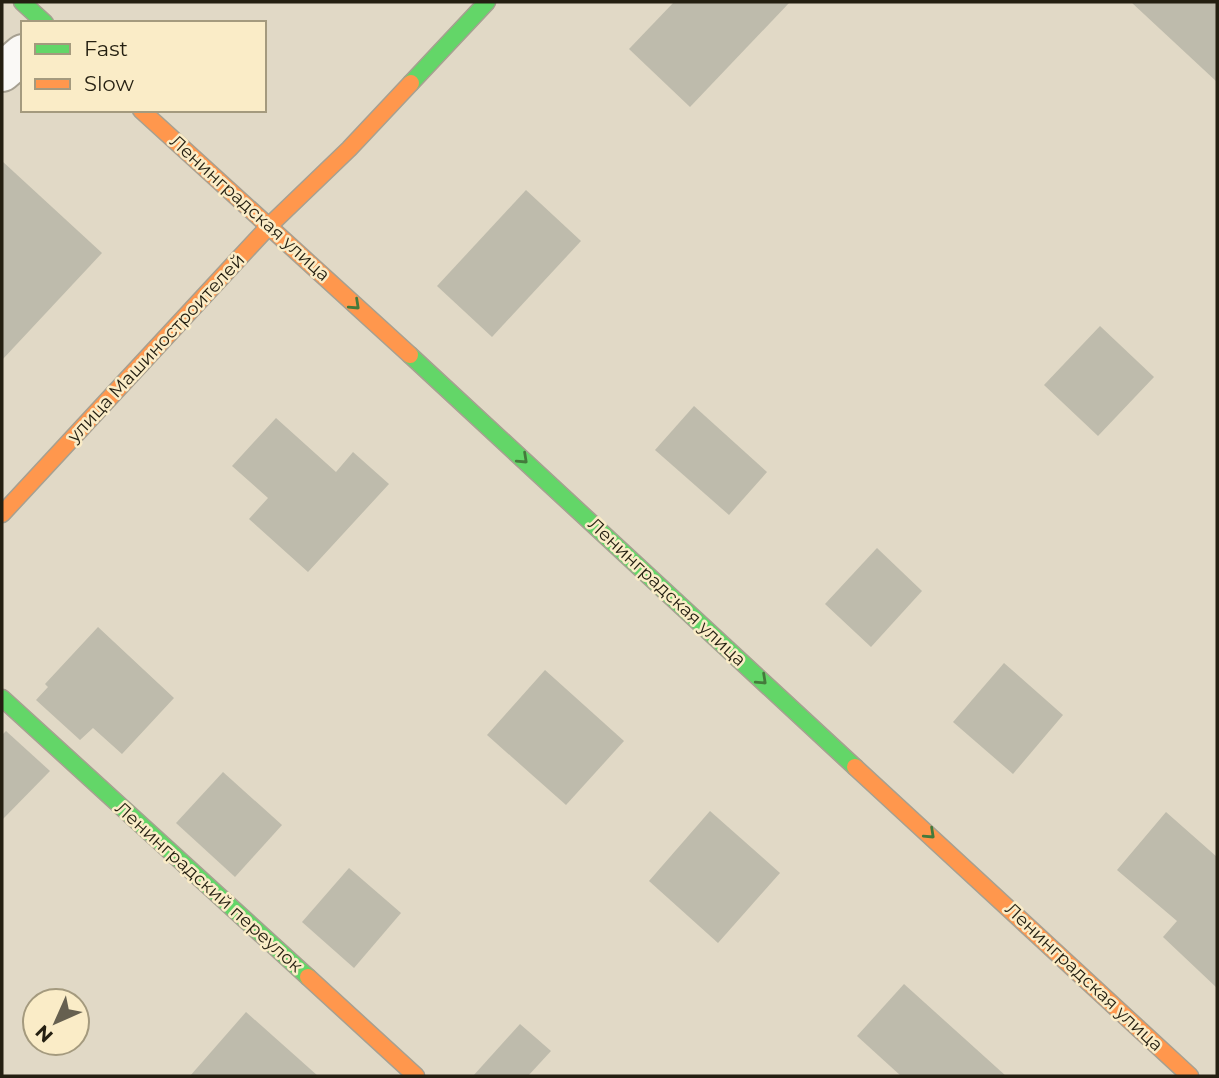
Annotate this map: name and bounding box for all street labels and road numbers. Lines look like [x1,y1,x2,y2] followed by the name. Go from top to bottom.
[165,130,335,286] street label: Ленинградская улица
[62,249,249,448] street label: улица Машиностроителей
[584,513,750,671] street label: Ленинградская улица
[111,797,308,977] street label: Ленинградский переулок
[1001,898,1167,1056] street label: Ленинградская улица

